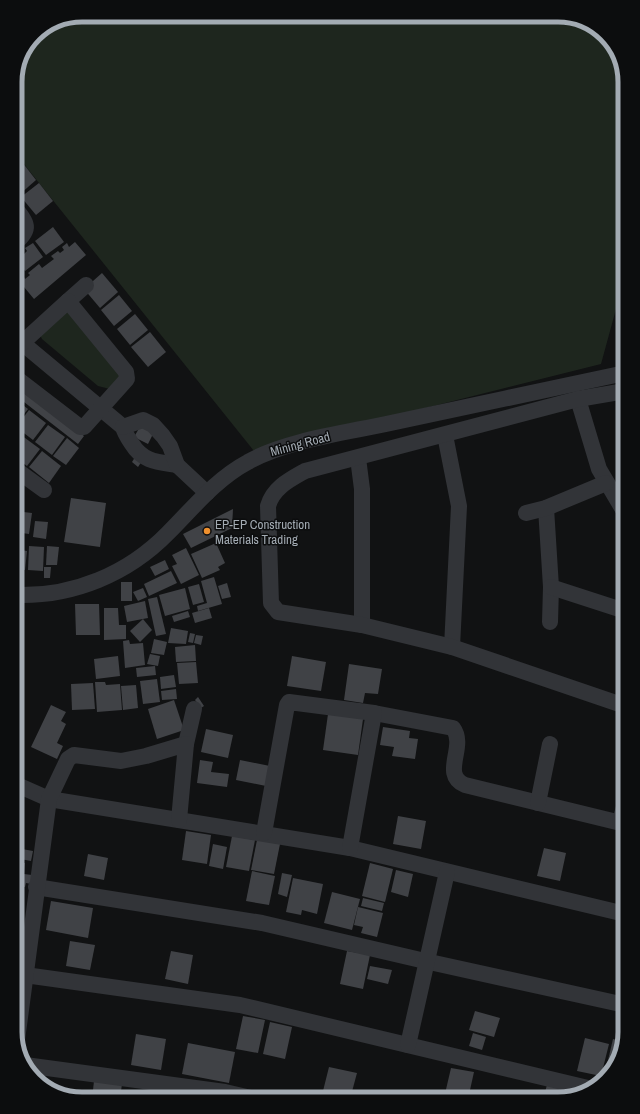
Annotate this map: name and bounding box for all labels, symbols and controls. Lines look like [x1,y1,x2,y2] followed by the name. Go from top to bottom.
[268,428,332,460] street label: Mining Road
[215,516,310,548] place label: EP-EP Construction Materials Trading
[202,526,212,536] marker: EP-EP Construction Materials Trading

